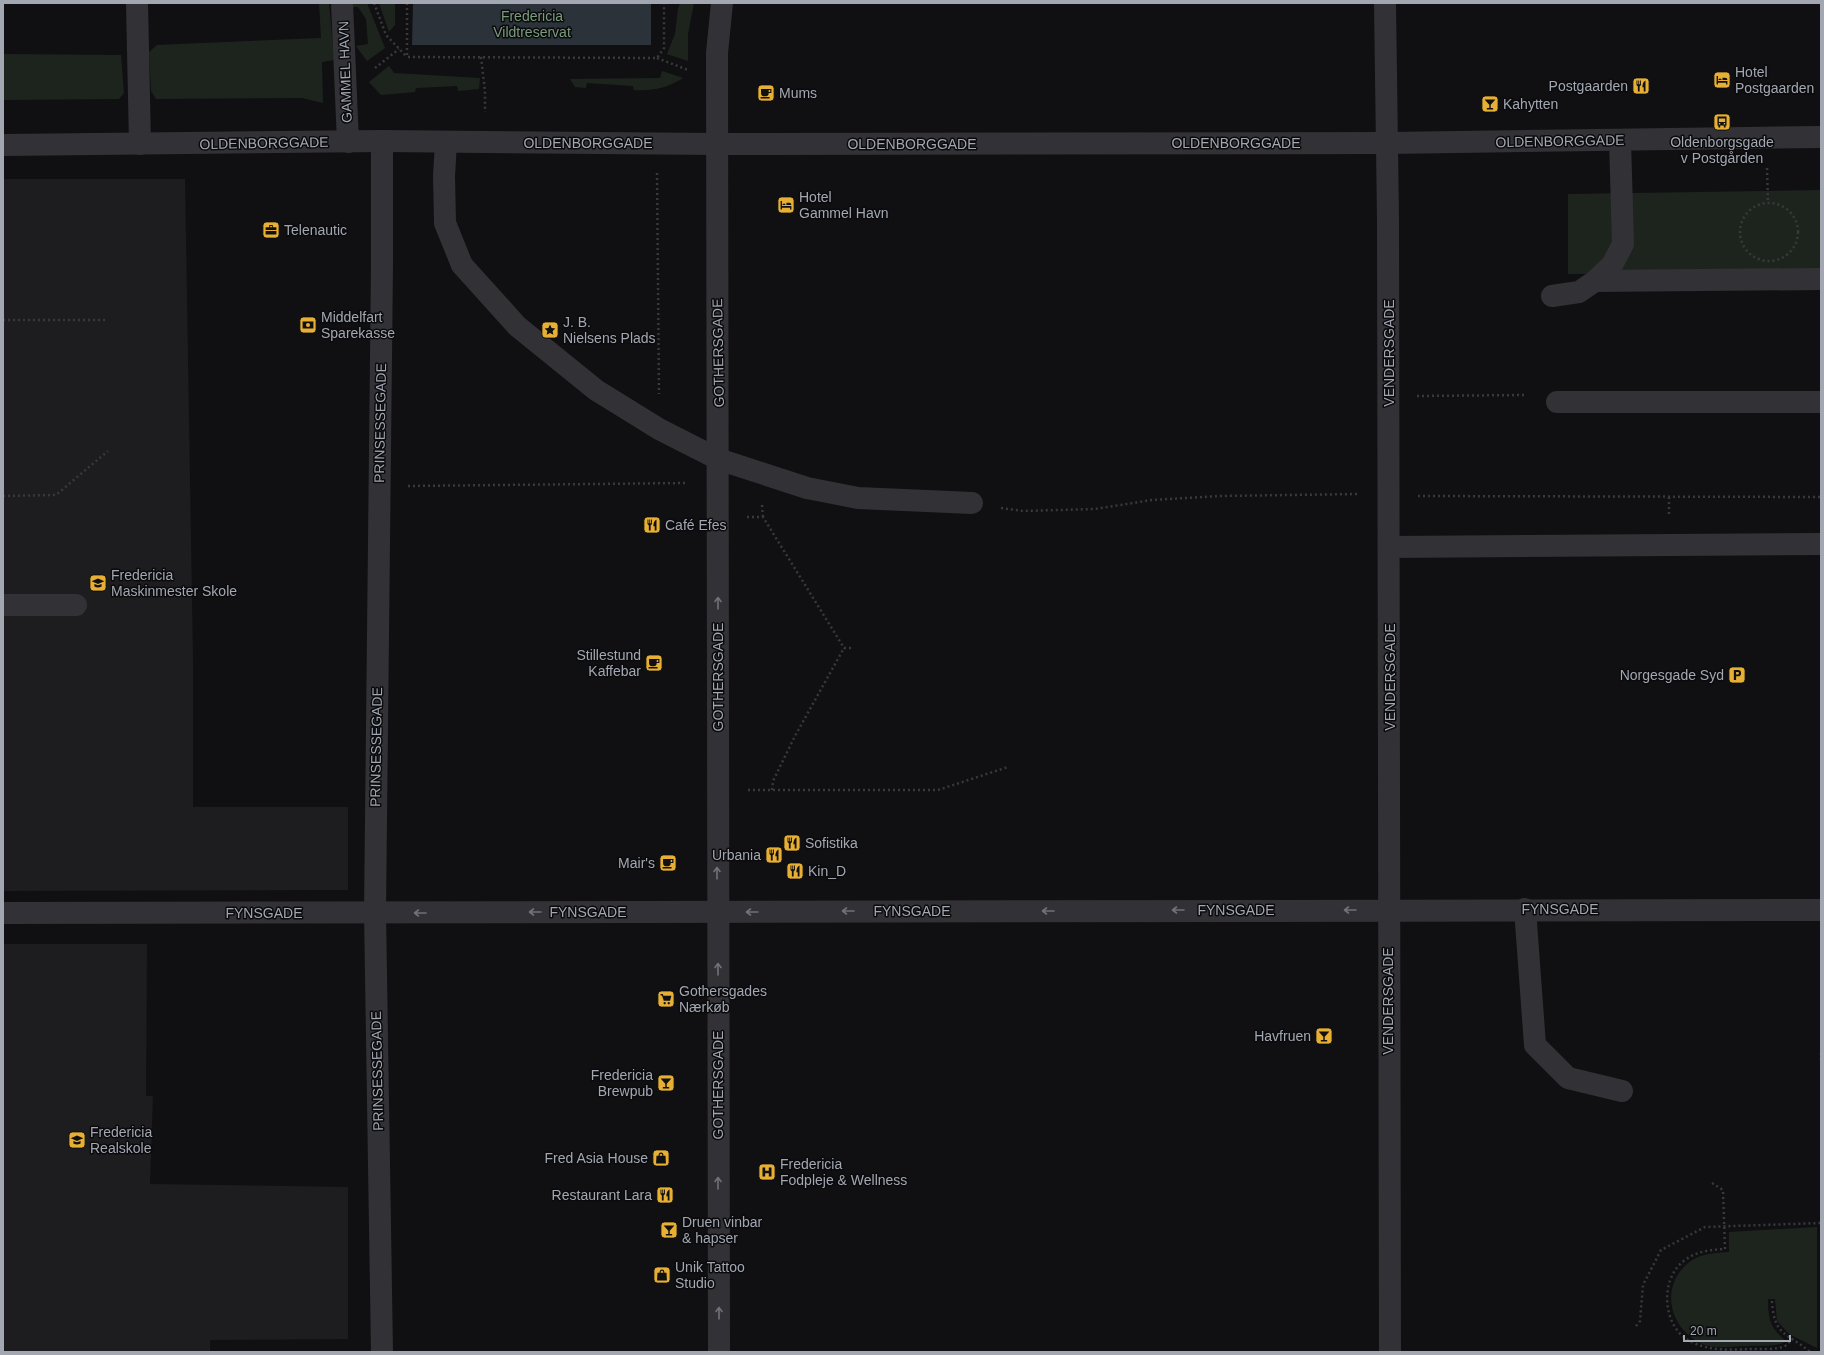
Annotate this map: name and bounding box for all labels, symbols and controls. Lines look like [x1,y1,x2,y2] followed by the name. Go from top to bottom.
[493,8,571,40] park label: Fredericia Vildtreservat
[335,21,355,123] street label: GAMMEL HAVN
[1735,64,1814,96] place label: Hotel Postgaarden
[1712,70,1732,90] hotel icon: Hotel Postgaarden
[1631,76,1651,96] restaurant icon: Postgaarden
[1549,78,1628,94] place label: Postgaarden
[756,83,776,103] cafe icon: Mums
[779,85,817,101] place label: Mums
[1480,94,1500,114] bar icon: Kahytten
[1503,96,1558,112] place label: Kahytten
[1712,112,1732,132] bus stop icon: Oldenborgsgade v Postgården
[1495,132,1625,150] street label: OLDENBORGGADE
[199,134,329,152] street label: OLDENBORGGADE
[1670,134,1774,166] place label: Oldenborgsgade v Postgården
[523,135,653,151] street label: OLDENBORGGADE
[1171,135,1301,151] street label: OLDENBORGGADE
[847,136,977,152] street label: OLDENBORGGADE
[799,189,888,221] place label: Hotel Gammel Havn
[776,195,796,215] hotel icon: Hotel Gammel Havn
[261,220,281,240] office icon: Telenautic
[284,222,347,238] place label: Telenautic
[709,298,727,408] street label: GOTHERSGADE
[1381,299,1397,407] street label: VENDERSGADE
[321,309,395,341] place label: Middelfart Sparekasse
[563,314,656,346] place label: J. B. Nielsens Plads
[298,315,318,335] bank icon: Middelfart Sparekasse
[540,320,560,340] place icon: J. B. Nielsens Plads
[371,363,389,483] street label: PRINSESSEGADE
[642,515,662,535] restaurant icon: Café Efes
[665,517,726,533] place label: Café Efes
[111,567,237,599] place label: Fredericia Maskinmester Skole
[88,573,108,593] school or university icon: Fredericia Maskinmester Skole
[714,597,722,610] one-way arrow
[710,623,726,731] street label: GOTHERSGADE
[1382,623,1398,731] street label: VENDERSGADE
[576,647,641,679] place label: Stillestund Kaffebar
[644,653,664,673] cafe icon: Stillestund Kaffebar
[1727,665,1747,685] parking icon: Norgesgade Syd
[1620,667,1724,683] place label: Norgesgade Syd
[367,687,385,807] street label: PRINSESSEGADE
[782,833,802,853] restaurant icon: Sofistika
[805,835,858,851] place label: Sofistika
[764,845,784,865] restaurant icon: Urbania
[712,847,761,863] place label: Urbania
[658,853,678,873] cafe icon: Mair's
[618,855,655,871] place label: Mair's
[785,861,805,881] restaurant icon: Kin_D
[808,863,846,879] place label: Kin_D
[713,867,721,880] one-way arrow
[1521,901,1599,917] street label: FYNSGADE
[1197,902,1275,918] street label: FYNSGADE
[873,903,951,919] street label: FYNSGADE
[549,904,627,920] street label: FYNSGADE
[225,905,303,921] street label: FYNSGADE
[1172,906,1185,914] one-way arrow
[1344,906,1357,914] one-way arrow
[842,907,855,915] one-way arrow
[1042,907,1055,915] one-way arrow
[529,908,542,916] one-way arrow
[746,908,759,916] one-way arrow
[414,909,427,917] one-way arrow
[1380,947,1396,1055] street label: VENDERSGADE
[714,963,722,976] one-way arrow
[679,983,767,1015] place label: Gothersgades Nærkøb
[656,989,676,1009] supermarket icon: Gothersgades Nærkøb
[368,1011,386,1131] street label: PRINSESSEGADE
[1314,1026,1334,1046] bar icon: Havfruen
[1254,1028,1311,1044] place label: Havfruen
[710,1031,726,1139] street label: GOTHERSGADE
[591,1067,653,1099] place label: Fredericia Brewpub
[656,1073,676,1093] bar icon: Fredericia Brewpub
[90,1124,152,1156] place label: Fredericia Realskole
[67,1130,87,1150] school or university icon: Fredericia Realskole
[651,1148,671,1168] shop icon: Fred Asia House
[545,1150,648,1166] place label: Fred Asia House
[780,1156,907,1188] place label: Fredericia Fodpleje & Wellness
[757,1162,777,1182] hospital icon: Fredericia Fodpleje & Wellness
[714,1177,722,1190] one-way arrow
[655,1185,675,1205] restaurant icon: Restaurant Lara
[552,1187,652,1203] place label: Restaurant Lara
[682,1214,762,1246] place label: Druen vinbar & hapser
[659,1220,679,1240] bar icon: Druen vinbar & hapser
[675,1259,745,1291] place label: Unik Tattoo Studio
[652,1265,672,1285] shop icon: Unik Tattoo Studio
[715,1307,723,1320] one-way arrow
[1684,1317,1790,1343] scale bar
[1690,1324,1717,1338] text: 20 m

